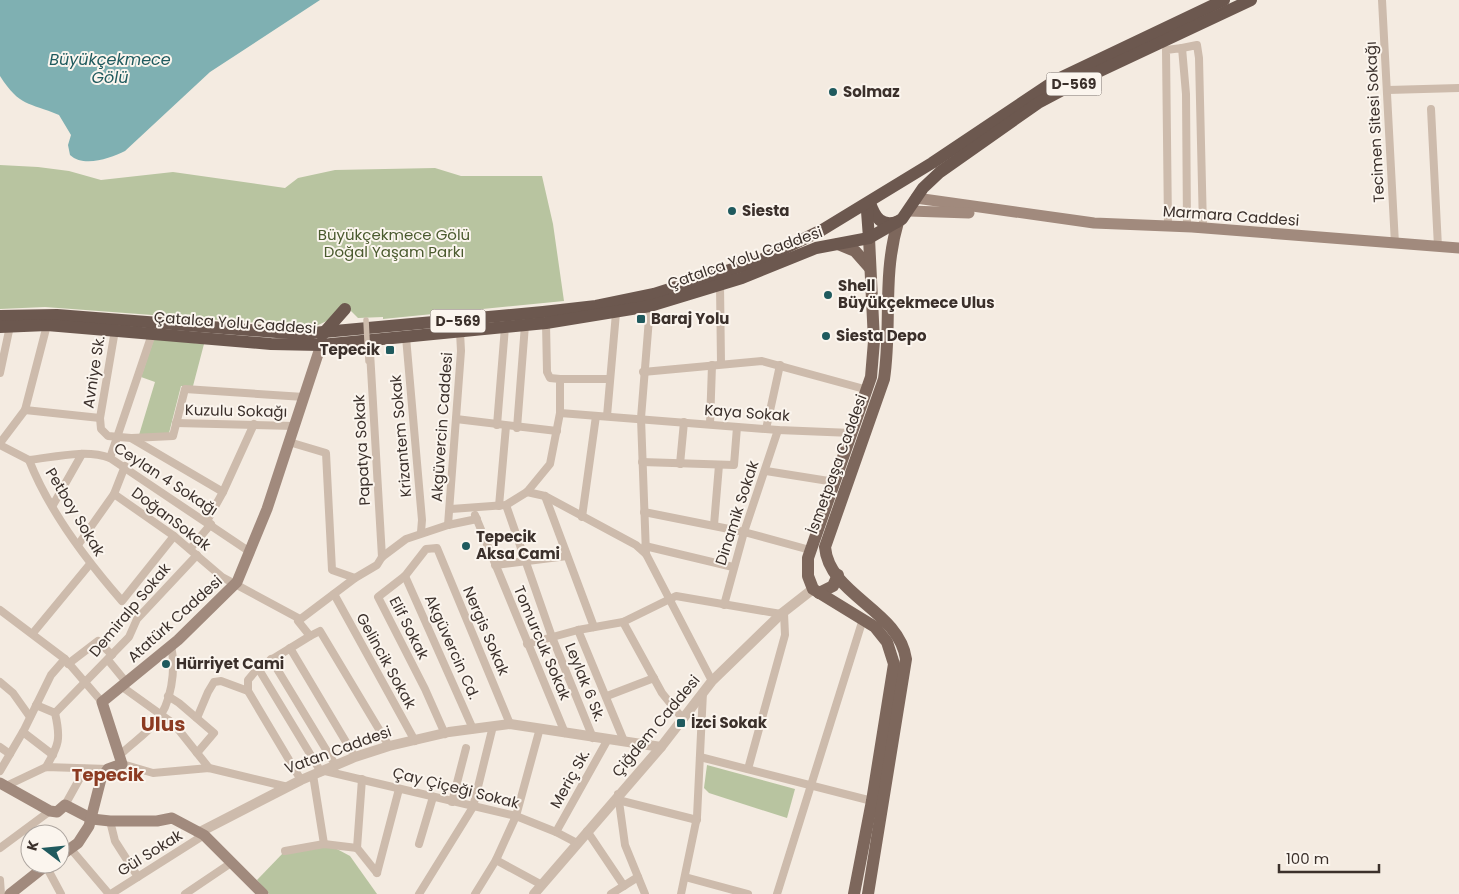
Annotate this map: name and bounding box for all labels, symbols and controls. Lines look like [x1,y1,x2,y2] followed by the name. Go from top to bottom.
[1360,41,1389,203] street label: Tecimen Sitesi Sokağı
[49,48,171,89] water label: Büyükçekmece Gölü
[1046,72,1102,96] road number: D-569
[843,81,900,102] place label: Solmaz
[827,86,839,98] marker: Solmaz
[742,200,790,221] place label: Siesta
[1162,200,1300,231] street label: Marmara Caddesi
[726,205,738,217] marker: Siesta
[664,221,825,294] street label: Çatalca Yolu Caddesi
[318,224,470,262] park label: Büyükçekmece Gölü Doğal Yaşam Parkı
[838,275,995,313] place label: Shell Büyükçekmece Ulus
[822,289,834,301] marker: Shell Büyükçekmece Ulus
[153,306,317,339] street label: Çatalca Yolu Caddesi
[651,308,729,329] place label: Baraj Yolu
[430,310,486,332] road number: D-569
[635,313,647,325] marker: Baraj Yolu
[836,325,927,346] place label: Siesta Depo
[820,330,832,342] marker: Siesta Depo
[77,334,110,410] street label: Avniye Sk.
[320,339,381,360] place label: Tepecik
[384,344,396,356] marker: Tepecik
[426,351,457,503] street label: Akgüvercin Caddesi
[385,374,416,498] street label: Krizantem Sokak
[802,391,872,536] street label: İsmetpaşa Caddesi
[348,394,375,506] street label: Papatya Sokak
[185,399,287,422] street label: Kuzulu Sokağı
[704,399,791,426] street label: Kaya Sokak
[110,437,222,520] street label: Ceylan 4 Sokağı
[710,458,763,568] street label: Dinamik Sokak
[41,464,110,560] street label: Petboy Sokak
[127,482,215,555] street label: DoğanSokak
[476,526,560,564] place label: Tepecik Aksa Cami
[460,540,472,552] marker: Tepecik Aksa Cami
[84,558,175,661] street label: Demiralp Sokak
[123,570,227,667] street label: Atatürk Caddesi
[509,582,576,704] street label: Tomurcuk Sokak
[458,583,515,679] street label: Nergis Sokak
[420,591,485,702] street label: Akgüvercin Cd.
[385,593,434,663] street label: Elif Sokak
[351,609,422,713] street label: Gelincik Sokak
[560,639,611,724] street label: Leylak 6 Sk.
[176,653,284,674] place label: Hürriyet Cami
[160,658,172,670] marker: Hürriyet Cami
[607,670,705,781] street label: Çiğdem Caddesi
[141,710,185,738] district label: Ulus
[691,712,768,733] place label: İzci Sokak
[675,717,687,729] marker: İzci Sokak
[281,720,394,779] street label: Vatan Caddesi
[545,746,594,812] street label: Meriç Sk.
[72,762,145,787] district label: Tepecik
[391,762,522,813] street label: Çay Çiçeği Sokak
[20,824,70,874] north arrow
[113,824,186,881] street label: Gül Sokak
[22,838,44,853] text: K
[1279,842,1379,874] scale bar
[1286,848,1329,869] text: 100 m

